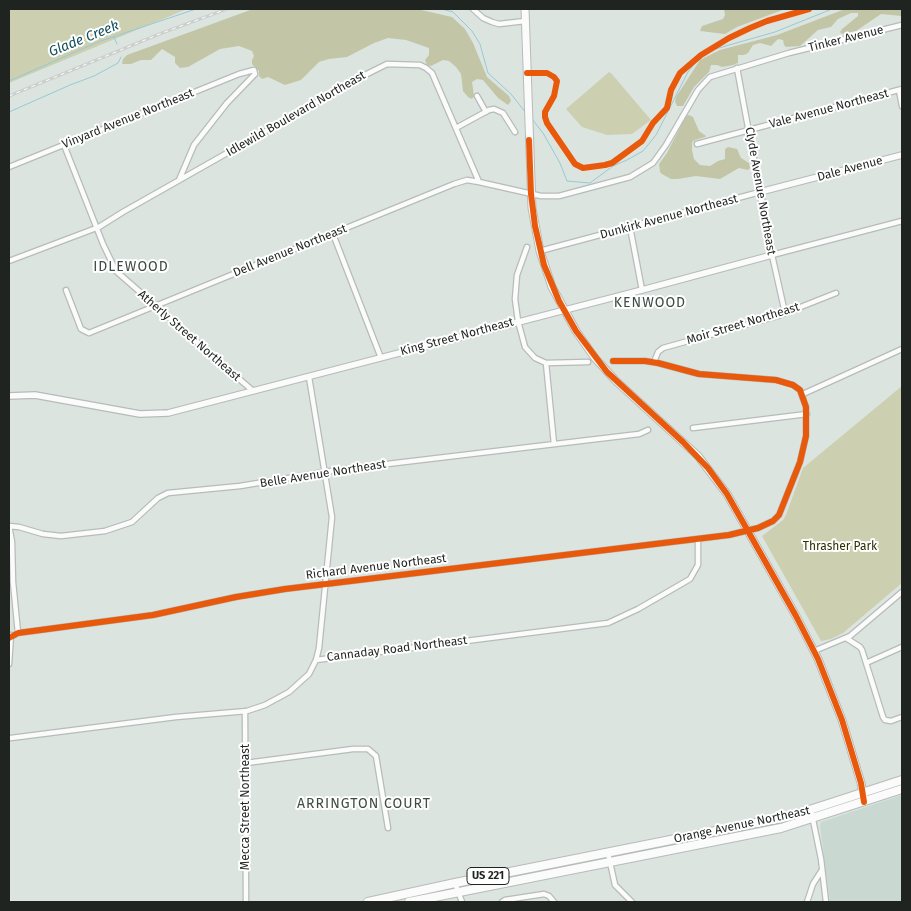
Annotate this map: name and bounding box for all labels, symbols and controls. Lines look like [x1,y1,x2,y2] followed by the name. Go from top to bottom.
[46,17,122,61] water label: Glade Creek
[807,23,885,55] street label: Tinker Avenue
[224,68,368,160] street label: Idlewild Boulevard Northeast
[60,86,196,152] street label: Vinyard Avenue Northeast
[768,86,890,132] street label: Vale Avenue Northeast
[742,126,778,256] street label: Clyde Avenue Northeast
[816,153,884,185] street label: Dale Avenue
[598,192,740,242] street label: Dunkirk Avenue Northeast
[231,222,349,280] street label: Dell Avenue Northeast
[92,259,170,275] district label: IDLEWOOD
[135,287,243,385] street label: Atherly Street Northeast
[613,295,687,311] district label: KENWOOD
[685,300,801,348] street label: Moir Street Northeast
[399,315,515,359] street label: King Street Northeast
[259,457,387,491] street label: Belle Avenue Northeast
[803,540,877,554] park label: Thrasher Park
[305,551,447,583] street label: Richard Avenue Northeast
[326,633,468,665] street label: Cannaday Road Northeast
[239,744,253,870] street label: Mecca Street Northeast
[295,796,433,812] district label: ARRINGTON COURT
[673,804,811,846] street label: Orange Avenue Northeast
[467,868,509,884] road number: US 221

